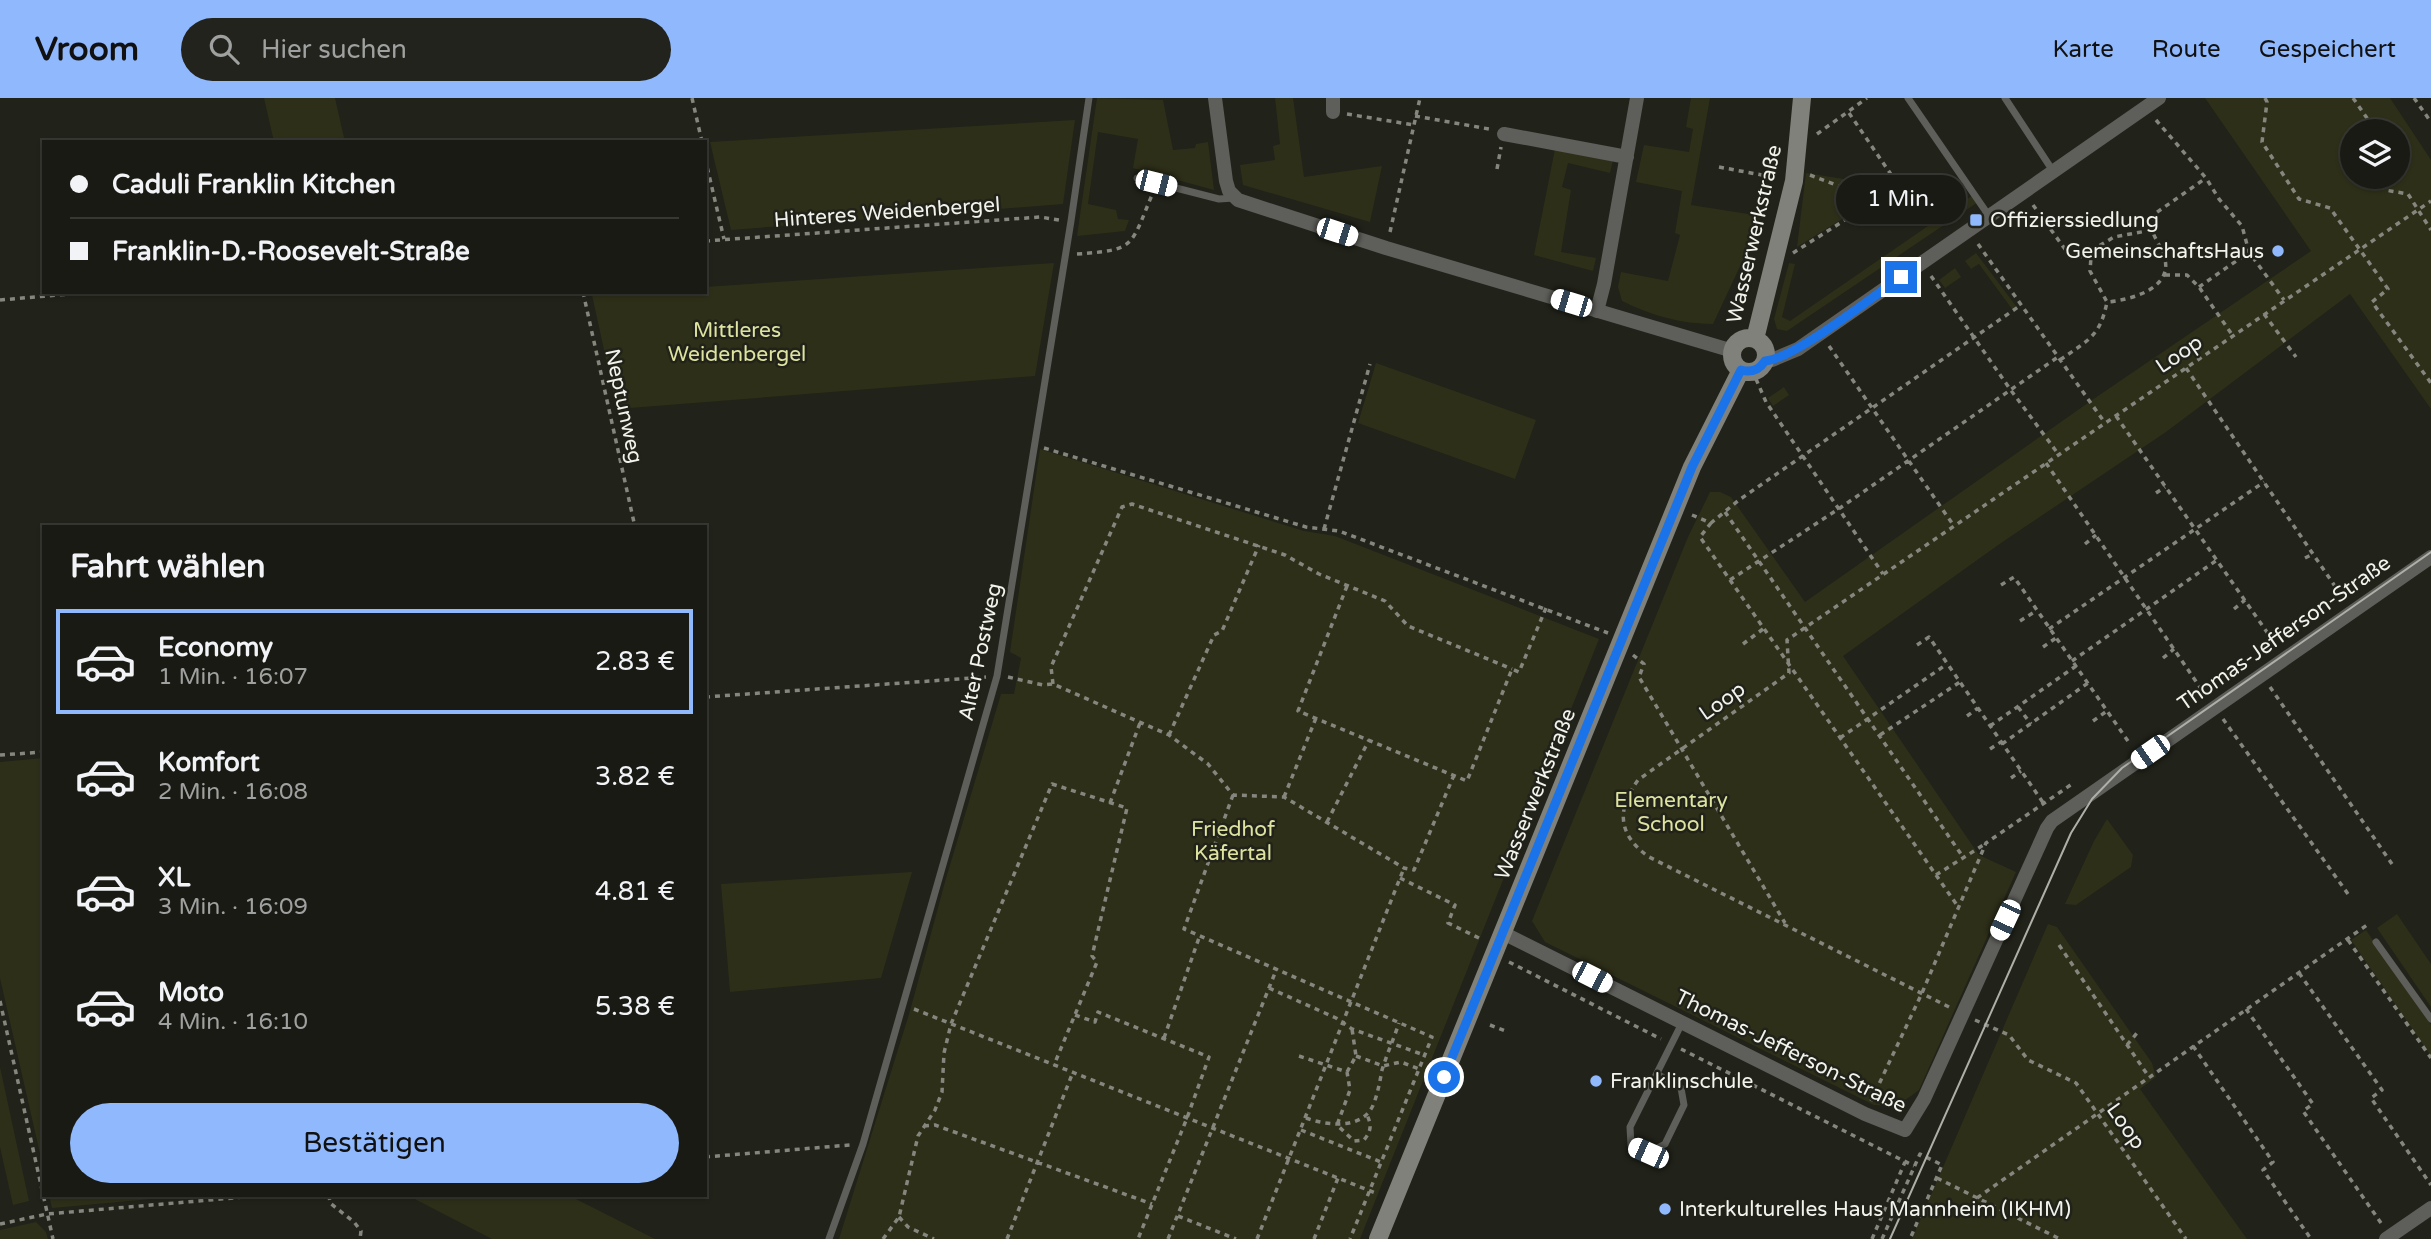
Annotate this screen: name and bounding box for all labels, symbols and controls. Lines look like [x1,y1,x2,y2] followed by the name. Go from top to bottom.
[181,18,671,81] search box
[35,30,139,69] text: Vroom
[205,30,243,68] icon: search
[261,34,407,65] text: Hier suchen
[2052,35,2114,64] text: Karte
[2152,35,2221,64] text: Route
[2259,35,2396,64] text: Gespeichert
[2340,119,2410,189] map controls
[2340,119,2410,189] button: layers
[1722,142,1787,326] street label: Wasserwerkstraße
[1134,168,1179,198] car
[112,169,396,200] text: Caduli Franklin Kitchen
[1836,176,1966,225] callout: 1 Min.
[1867,185,1935,213] text: 1 Min.
[773,192,1001,233] street label: Hinteres Weidenbergel
[1990,208,2159,233] place label: Offizierssiedlung
[1968,212,1984,228] marker: Offizierssiedlung
[1314,216,1361,248] car
[112,236,470,267] text: Franklin-D.-Roosevelt-Straße
[2065,239,2264,264] place label: GemeinschaftsHaus
[2270,243,2286,259] marker: GemeinschaftsHaus
[1885,261,1917,293] route end
[1548,287,1595,319] car
[668,318,806,367] park label: Mittleres Weidenbergel
[2151,330,2207,379] street label: Loop
[599,346,648,466] street label: Neptunweg
[70,548,266,586] text: Fahrt wählen
[2173,550,2396,716] street label: Thomas-Jefferson-Straße
[954,581,1007,723] street label: Alter Postweg
[74,630,137,693] icon: car
[158,632,273,663] text: Economy
[595,646,675,677] text: 2.83 €
[158,663,308,691] text: 1 Min. · 16:07
[1694,677,1750,726] street label: Loop
[1490,705,1581,884] street label: Wasserwerkstraße
[2127,731,2174,773] car
[74,745,137,808] icon: car
[158,747,260,778] text: Komfort
[595,761,675,792] text: 3.82 €
[158,778,308,806] text: 2 Min. · 16:08
[1614,788,1728,837] park label: Elementary School
[1191,817,1275,866] park label: Friedhof Käfertal
[74,860,137,923] icon: car
[158,862,190,893] text: XL
[595,876,675,907] text: 4.81 €
[158,893,308,921] text: 3 Min. · 16:09
[1987,897,2024,943] car
[1569,958,1616,996] car
[74,975,137,1038] icon: car
[158,977,224,1008] text: Moto
[1671,985,1911,1118] street label: Thomas-Jefferson-Straße
[595,991,675,1022] text: 5.38 €
[158,1008,308,1036] text: 4 Min. · 16:10
[1428,1061,1460,1093] route start
[1610,1069,1754,1094] place label: Franklinschule
[1588,1073,1604,1089] marker: Franklinschule
[2101,1098,2150,1154] street label: Loop
[70,1103,679,1183] button: Bestätigen
[1625,1135,1672,1171] car
[1679,1197,2071,1222] place label: Interkulturelles Haus Mannheim (IKHM)
[1657,1201,1673,1217] marker: Interkulturelles Haus Mannheim (IKHM)

